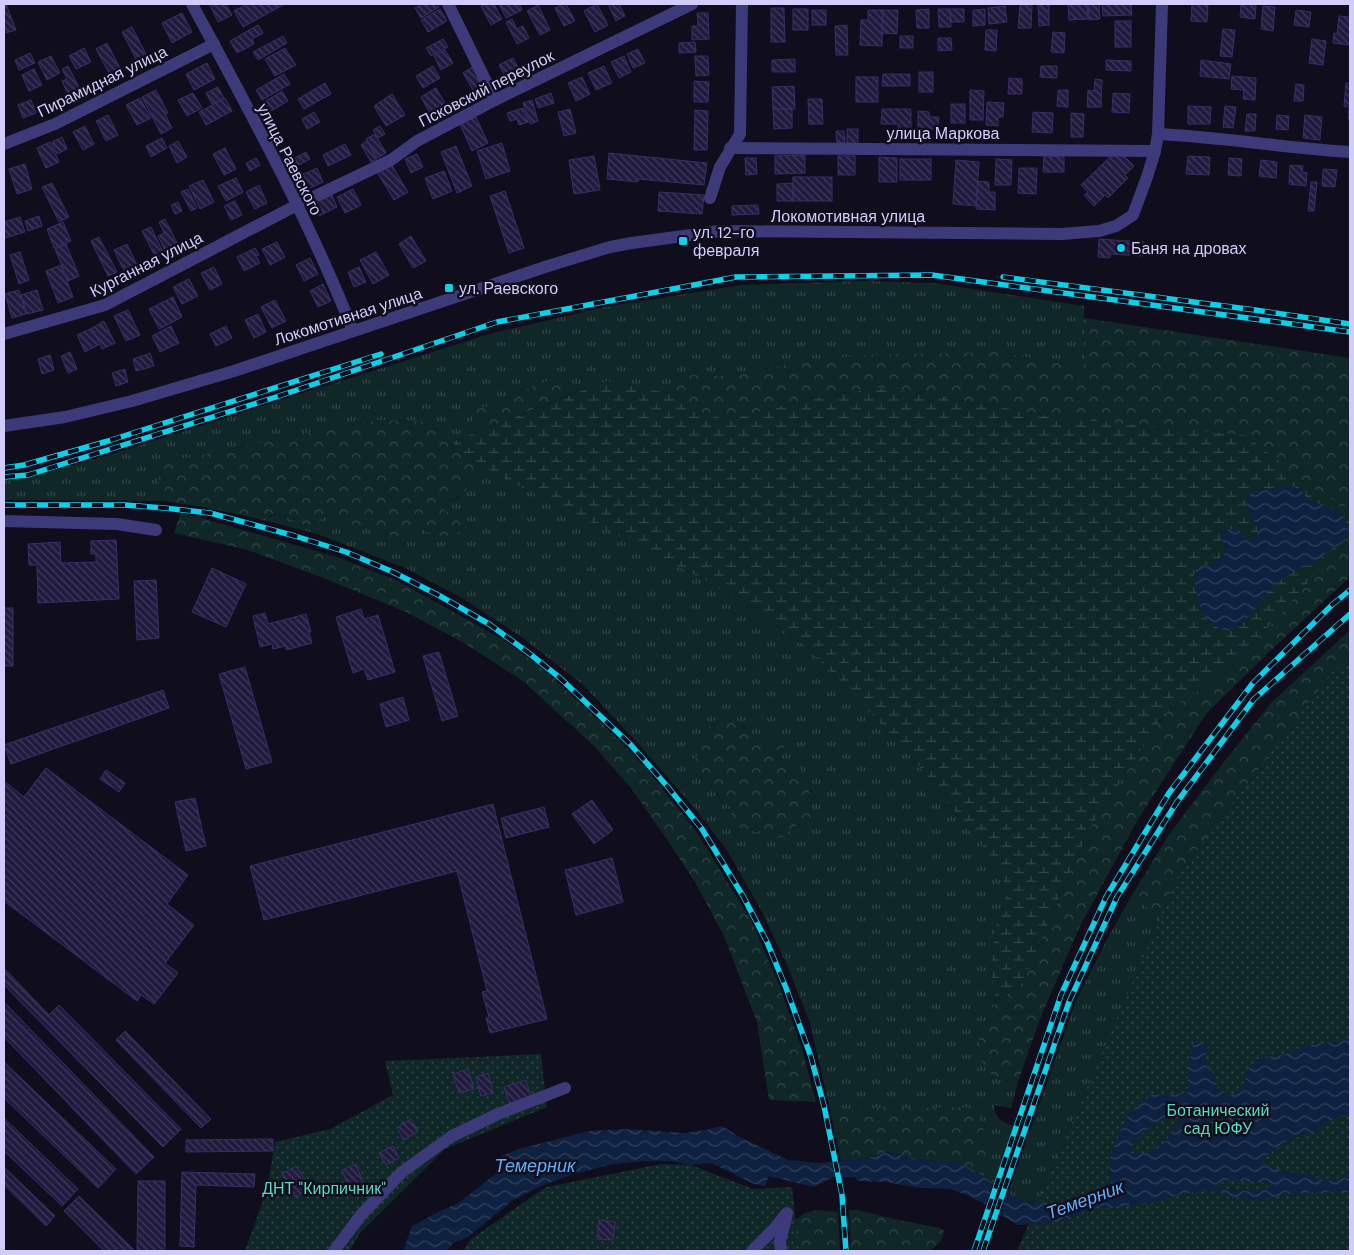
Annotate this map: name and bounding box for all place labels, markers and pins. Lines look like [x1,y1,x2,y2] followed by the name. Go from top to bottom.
[693,222,759,261] place label: ул. 12-го февраля
[677,235,689,247] marker: ул. 12-го февраля
[1131,238,1247,259] place label: Баня на дровах
[1115,242,1127,254] marker: Баня на дровах
[459,278,558,299] place label: ул. Раевского
[443,282,455,294] marker: ул. Раевского

